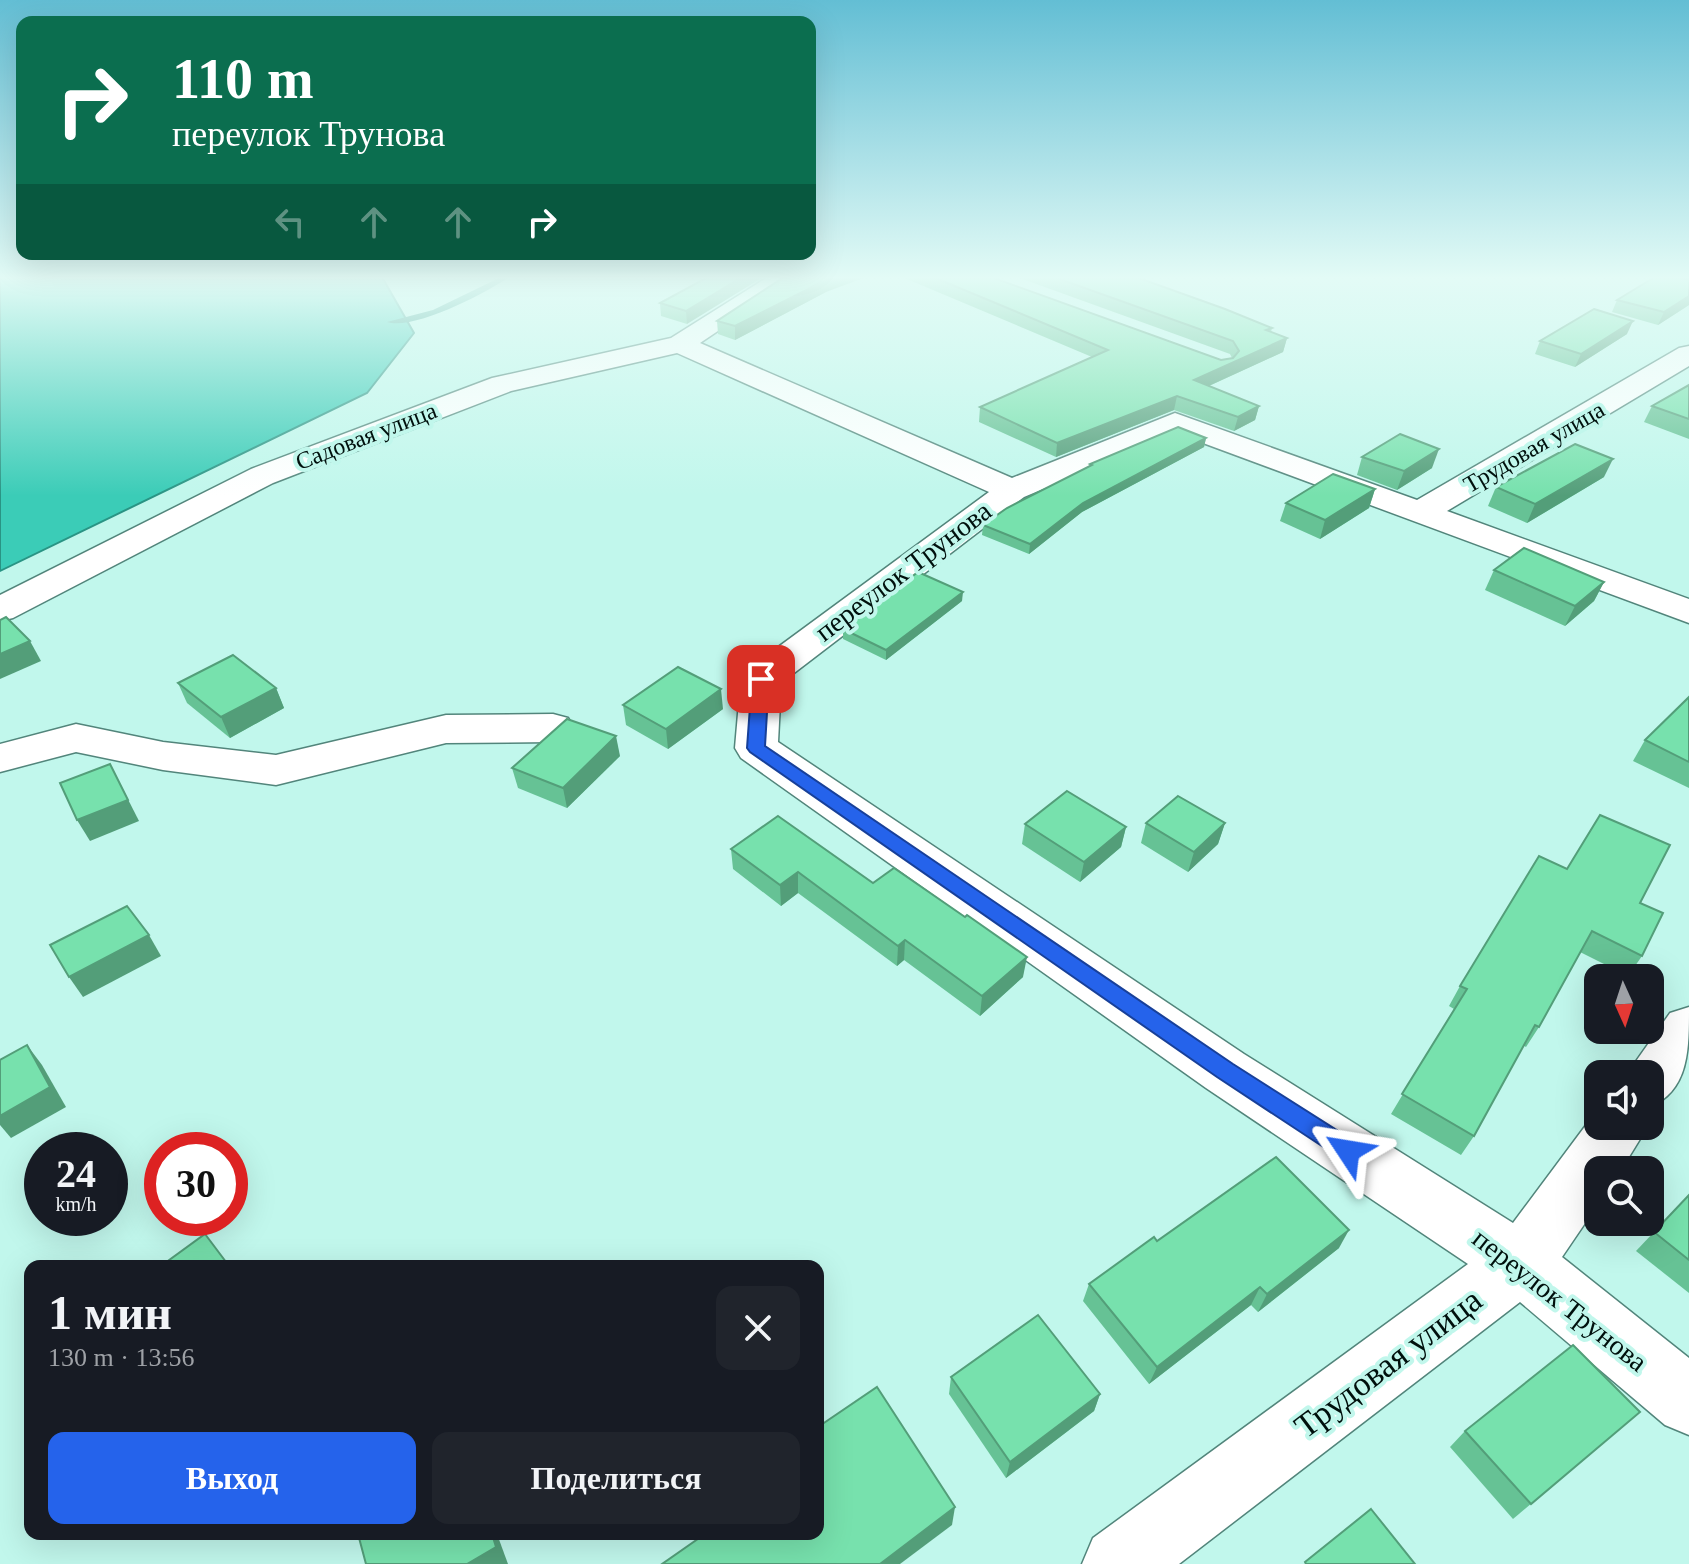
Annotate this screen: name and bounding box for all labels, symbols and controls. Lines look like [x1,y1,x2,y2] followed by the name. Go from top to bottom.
[40,48,144,152] icon: right
[172,48,314,110] text: 110 m
[172,114,445,154] text: переулок Трунова
[268,200,312,244] icon: left
[352,200,396,244] icon: ahead
[436,200,480,244] icon: ahead
[520,200,564,244] icon: right
[1459,396,1609,498] street label: Трудовая улица
[292,397,440,475] street label: Садовая улица
[809,494,998,647] street label: переулок Трунова
[727,645,795,713] pin
[739,657,783,701] icon: arrive
[1584,964,1664,1044] north arrow
[1584,964,1664,1236] map controls
[1584,1060,1664,1140] button: sound
[1306,1109,1390,1193] position arrow
[144,1132,248,1236] speed limit sign: 30
[56,1151,96,1196] text: 24
[1584,1156,1664,1236] button: search
[55,1193,97,1215] text: km/h
[1467,1222,1654,1378] street label: переулок Трунова
[1287,1281,1489,1445] street label: Трудовая улица
[48,1286,172,1339] text: 1 мин
[716,1286,800,1370] button: close
[48,1343,195,1372] text: 130 m · 13:56
[48,1432,416,1524] button: Выход
[432,1432,800,1524] button: Поделиться

